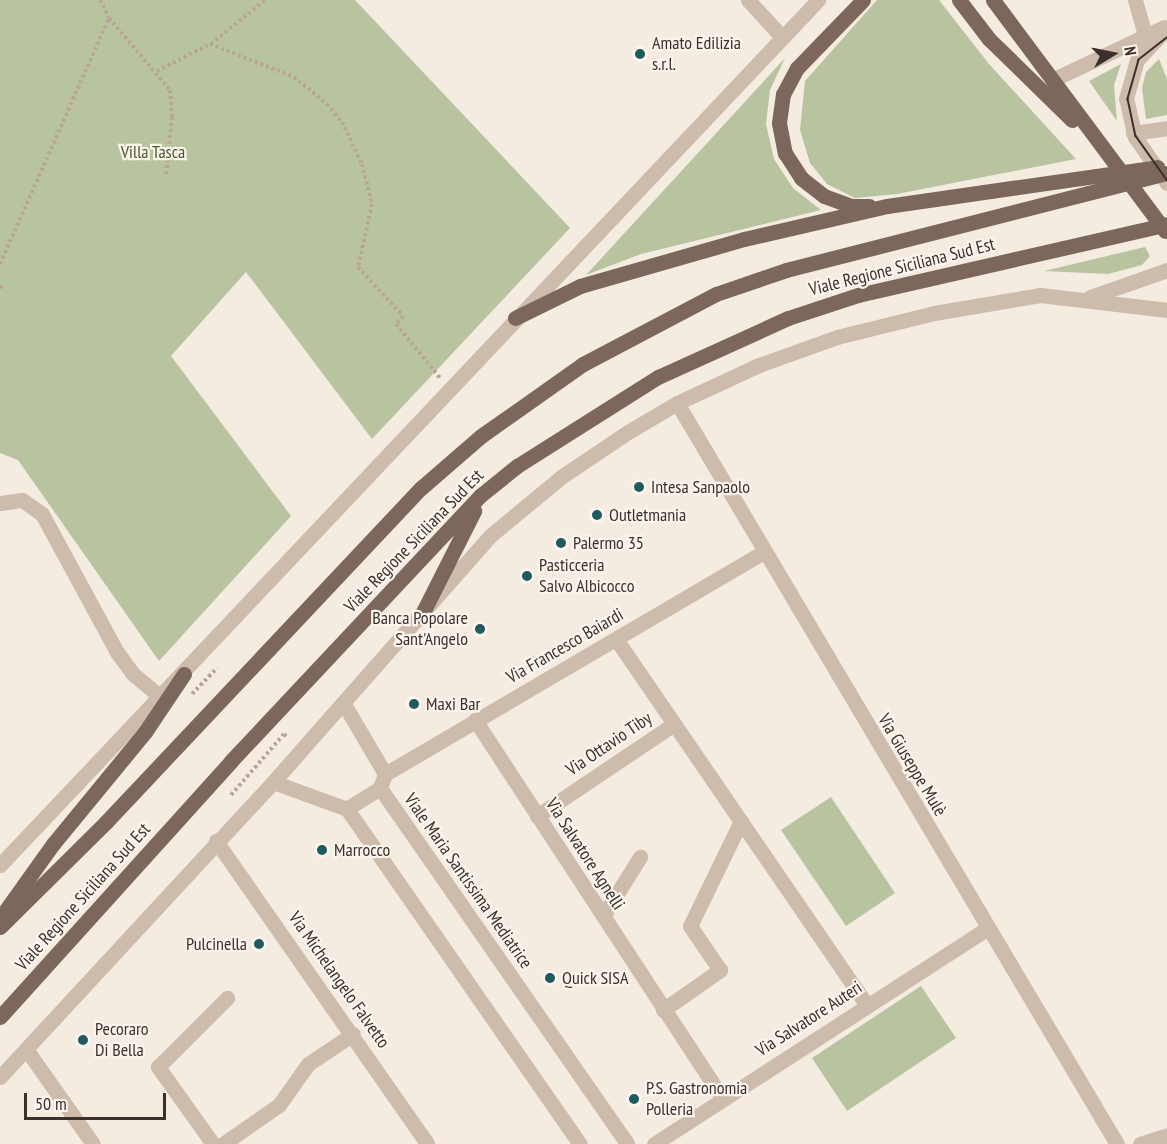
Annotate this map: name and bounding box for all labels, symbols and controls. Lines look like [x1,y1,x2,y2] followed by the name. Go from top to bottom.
[1083,24,1143,84] north arrow
[652,33,741,76] place label: Amato Edilizia s.r.l.
[1120,45,1141,57] text: N
[633,47,647,61] marker: Amato Edilizia s.r.l.
[120,141,186,163] park label: Villa Tasca
[807,233,997,301] street label: Viale Regione Siciliana Sud Est
[340,465,488,617] street label: Viale Regione Siciliana Sud Est
[651,476,750,498] place label: Intesa Sanpaolo
[632,480,646,494] marker: Intesa Sanpaolo
[609,504,686,526] place label: Outletmania
[590,508,604,522] marker: Outletmania
[573,532,644,554] place label: Palermo 35
[554,536,568,550] marker: Palermo 35
[539,555,635,598] place label: Pasticceria Salvo Albicocco
[520,569,534,583] marker: Pasticceria Salvo Albicocco
[503,604,627,688] street label: Via Francesco Baiardi
[372,608,468,650] place label: Banca Popolare Sant'Angelo
[473,622,487,636] marker: Banca Popolare Sant'Angelo
[426,693,480,715] place label: Maxi Bar
[407,697,421,711] marker: Maxi Bar
[562,707,656,781] street label: Via Ottavio Tiby
[873,710,951,820] street label: Via Giuseppe Mulè
[399,789,537,973] street label: Viale Maria Santissima Mediatrice
[541,794,629,914] street label: Via Salvatore Agnelli
[11,819,155,975] street label: Viale Regione Siciliana Sud Est
[334,839,390,861] place label: Marrocco
[315,843,329,857] marker: Marrocco
[284,908,394,1052] street label: Via Michelangelo Falvetto
[186,933,247,955] place label: Pulcinella
[252,937,266,951] marker: Pulcinella
[562,967,629,989] place label: Quick SISA
[543,971,557,985] marker: Quick SISA
[752,977,866,1061] street label: Via Salvatore Auteri
[95,1019,149,1062] place label: Pecoraro Di Bella
[76,1033,90,1047] marker: Pecoraro Di Bella
[646,1078,748,1120] place label: P.S. Gastronomia Polleria
[27,1081,170,1119] scale bar
[35,1092,67,1115] text: 50 m
[627,1092,641,1106] marker: P.S. Gastronomia Polleria

